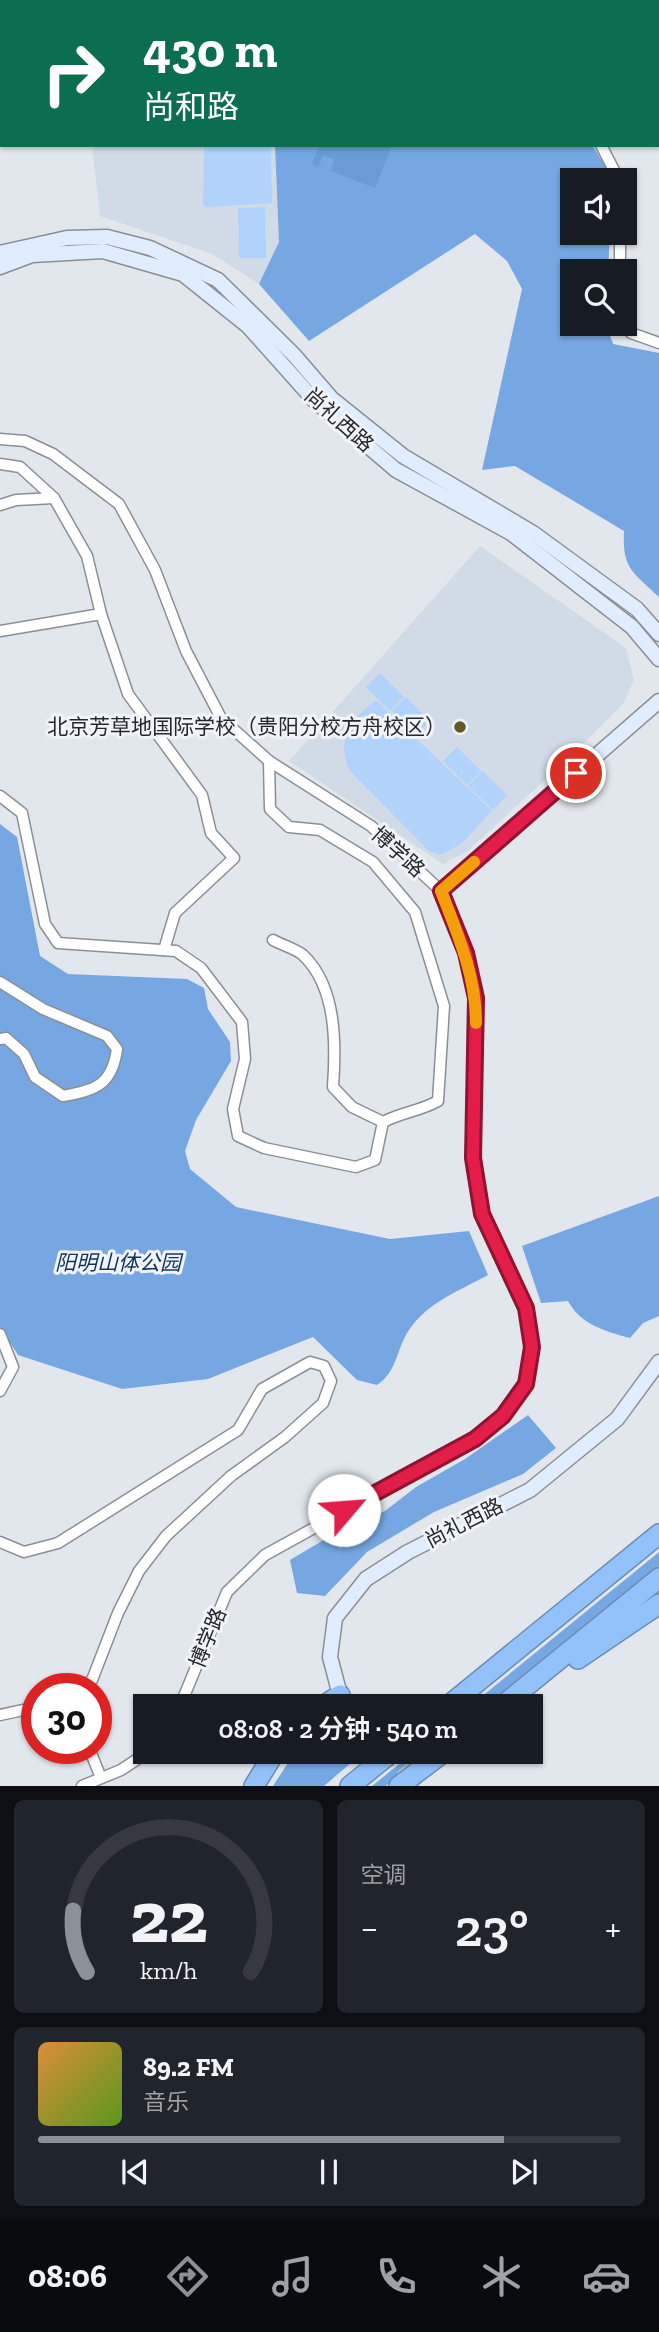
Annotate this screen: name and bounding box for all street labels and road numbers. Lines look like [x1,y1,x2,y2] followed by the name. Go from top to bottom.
[300,382,379,457] street label: 尚礼西路
[367,821,430,882] street label: 博学路
[421,1492,507,1553] street label: 尚礼西路
[184,1604,231,1672] street label: 博学路

